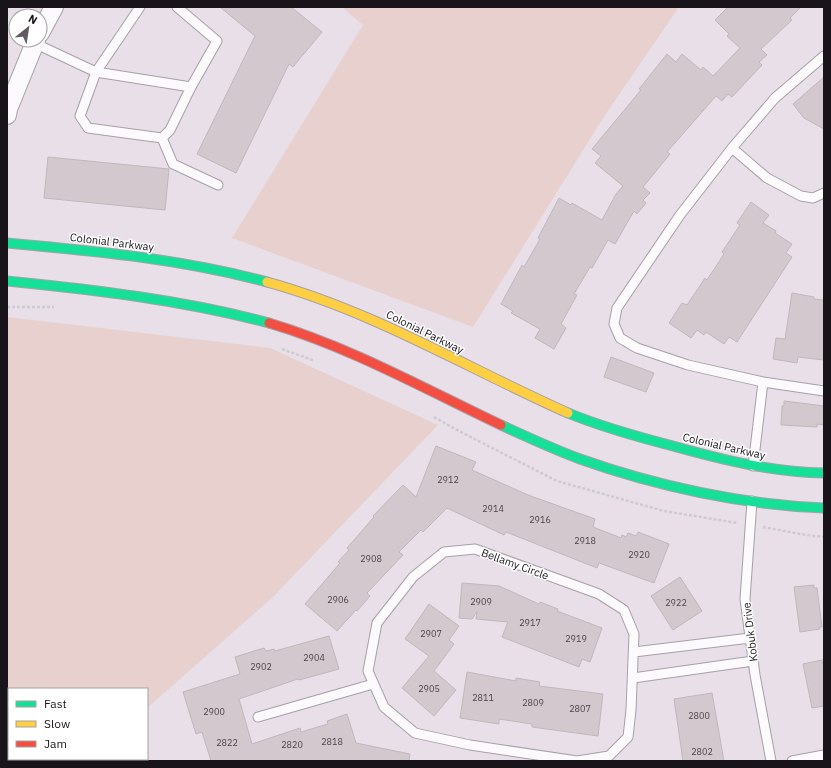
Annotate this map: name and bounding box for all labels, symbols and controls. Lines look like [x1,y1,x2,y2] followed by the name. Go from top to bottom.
[8,8,48,48] north arrow
[26,11,40,27] text: N
[69,230,155,254] street label: Colonial Parkway
[384,307,467,357] street label: Colonial Parkway
[681,430,767,462] street label: Colonial Parkway
[437,474,459,485] house number: 2912
[482,503,504,514] house number: 2914
[529,514,551,525] house number: 2916
[574,535,596,546] house number: 2918
[479,545,551,583] street label: Bellamy Circle
[628,549,650,560] house number: 2920
[360,553,382,564] house number: 2908
[327,594,349,605] house number: 2906
[470,596,492,607] house number: 2909
[665,597,687,608] house number: 2922
[739,602,761,662] street label: Kobuk Drive
[519,617,541,628] house number: 2917
[420,628,442,639] house number: 2907
[565,633,587,644] house number: 2919
[303,652,325,663] house number: 2904
[250,661,272,672] house number: 2902
[418,683,440,694] house number: 2905
[8,688,148,760] legend
[472,692,494,703] house number: 2811
[44,696,67,711] text: Fast
[522,697,544,708] house number: 2809
[569,703,591,714] house number: 2807
[203,706,225,717] house number: 2900
[688,710,710,721] house number: 2800
[44,716,70,731] text: Slow
[44,736,67,751] text: Jam
[321,736,343,747] house number: 2818
[216,737,238,748] house number: 2822
[281,739,303,750] house number: 2820
[691,746,713,757] house number: 2802

